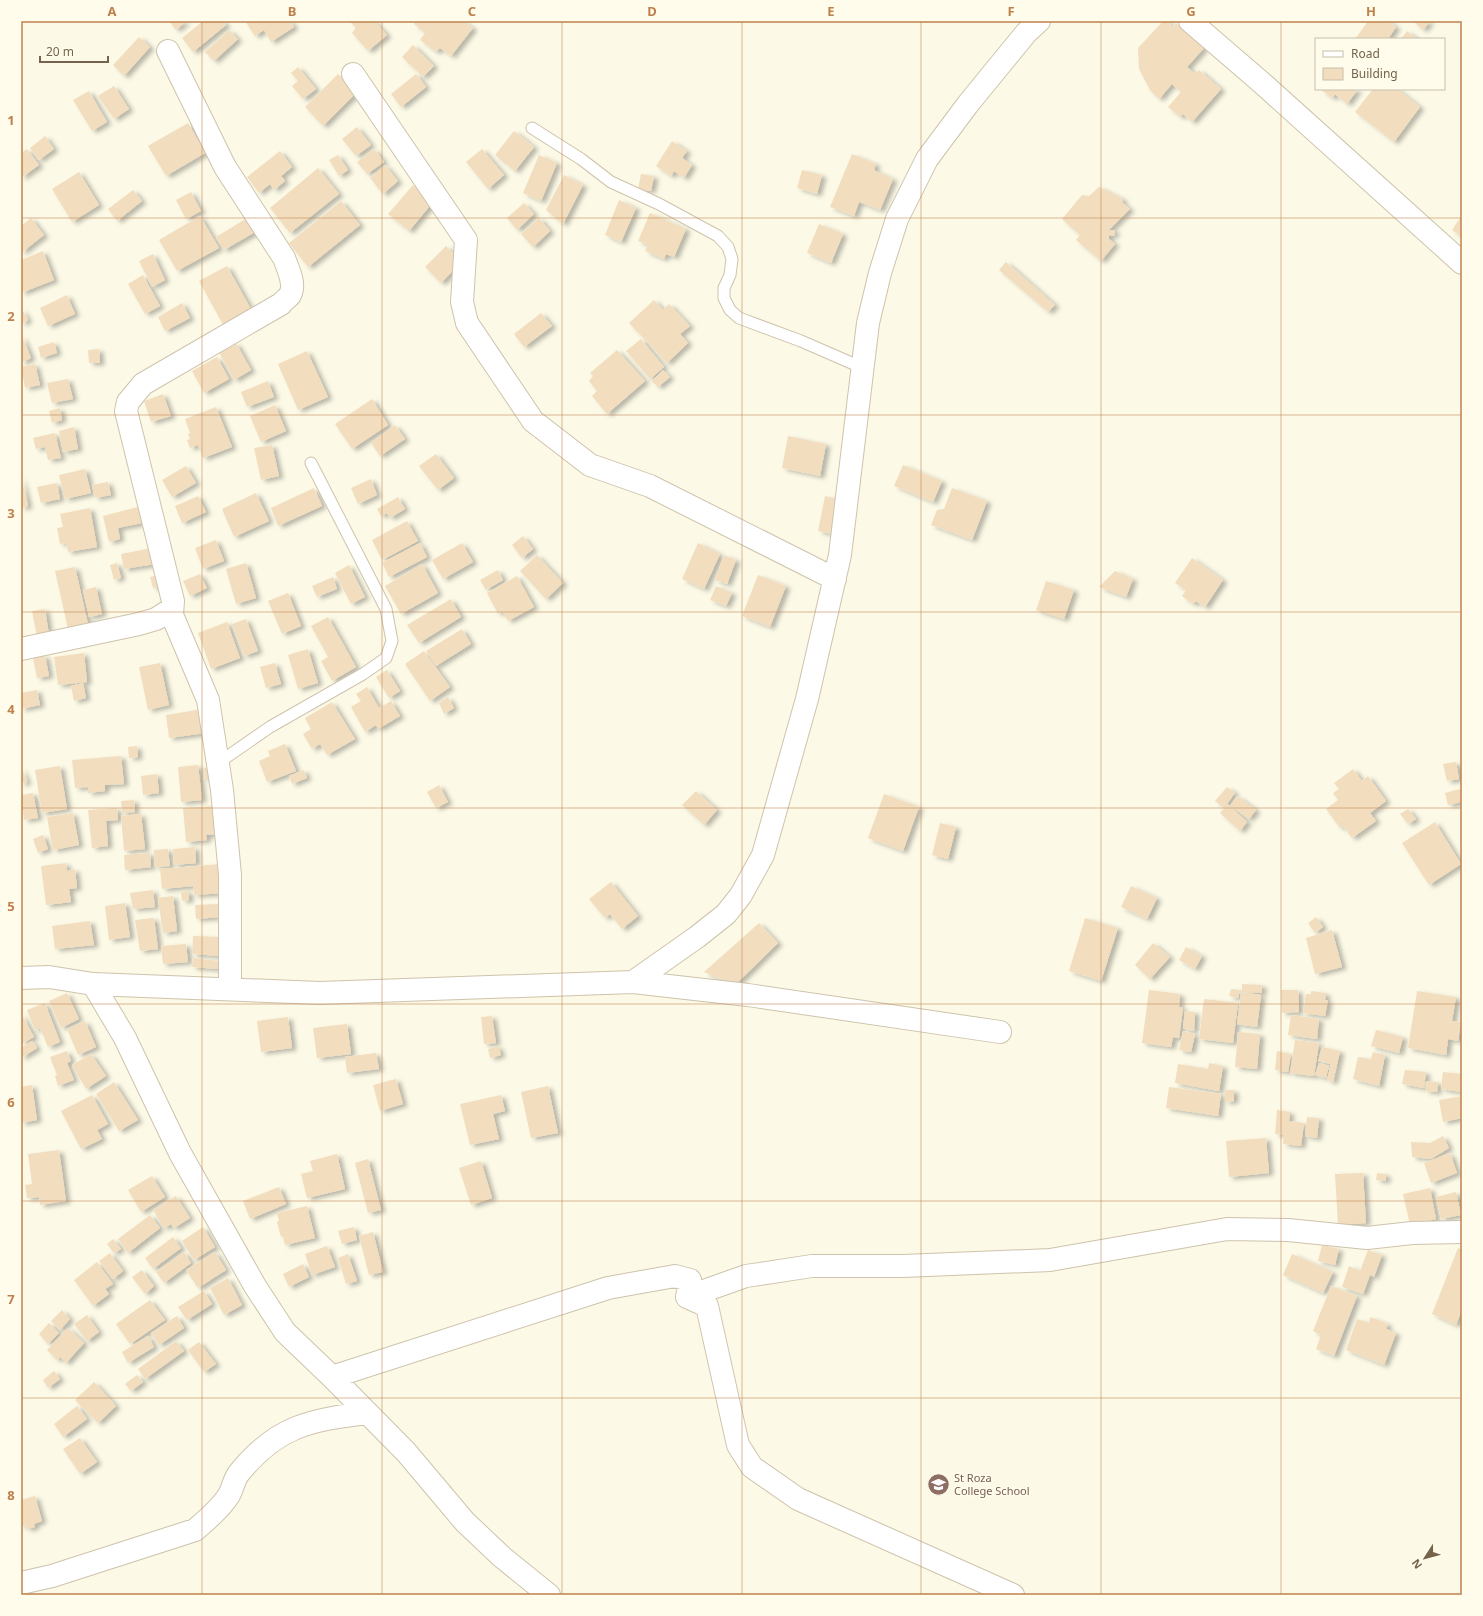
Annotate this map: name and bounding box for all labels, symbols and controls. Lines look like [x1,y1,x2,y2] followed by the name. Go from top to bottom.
[108,2,117,20] text: A
[288,2,296,20] text: B
[468,2,476,20] text: C
[647,2,657,20] text: D
[827,2,835,20] text: E
[1007,2,1015,20] text: F
[1186,2,1196,20] text: G
[1366,2,1376,20] text: H
[40,38,108,64] scale bar
[1315,38,1445,90] legend
[46,43,74,60] text: 20 m
[1351,45,1380,62] text: Road
[1351,65,1398,82] text: Building
[7,111,15,129] text: 1
[7,307,15,325] text: 2
[7,504,15,522] text: 3
[7,700,15,718] text: 4
[7,897,15,915] text: 5
[7,1093,15,1111] text: 6
[7,1290,15,1308] text: 7
[954,1470,1030,1498] place label: St Roza College School
[925,1471,951,1497] school or university icon: St Roza College School
[7,1486,15,1504] text: 8
[1405,1538,1445,1578] north arrow
[1408,1556,1425,1572] text: N

